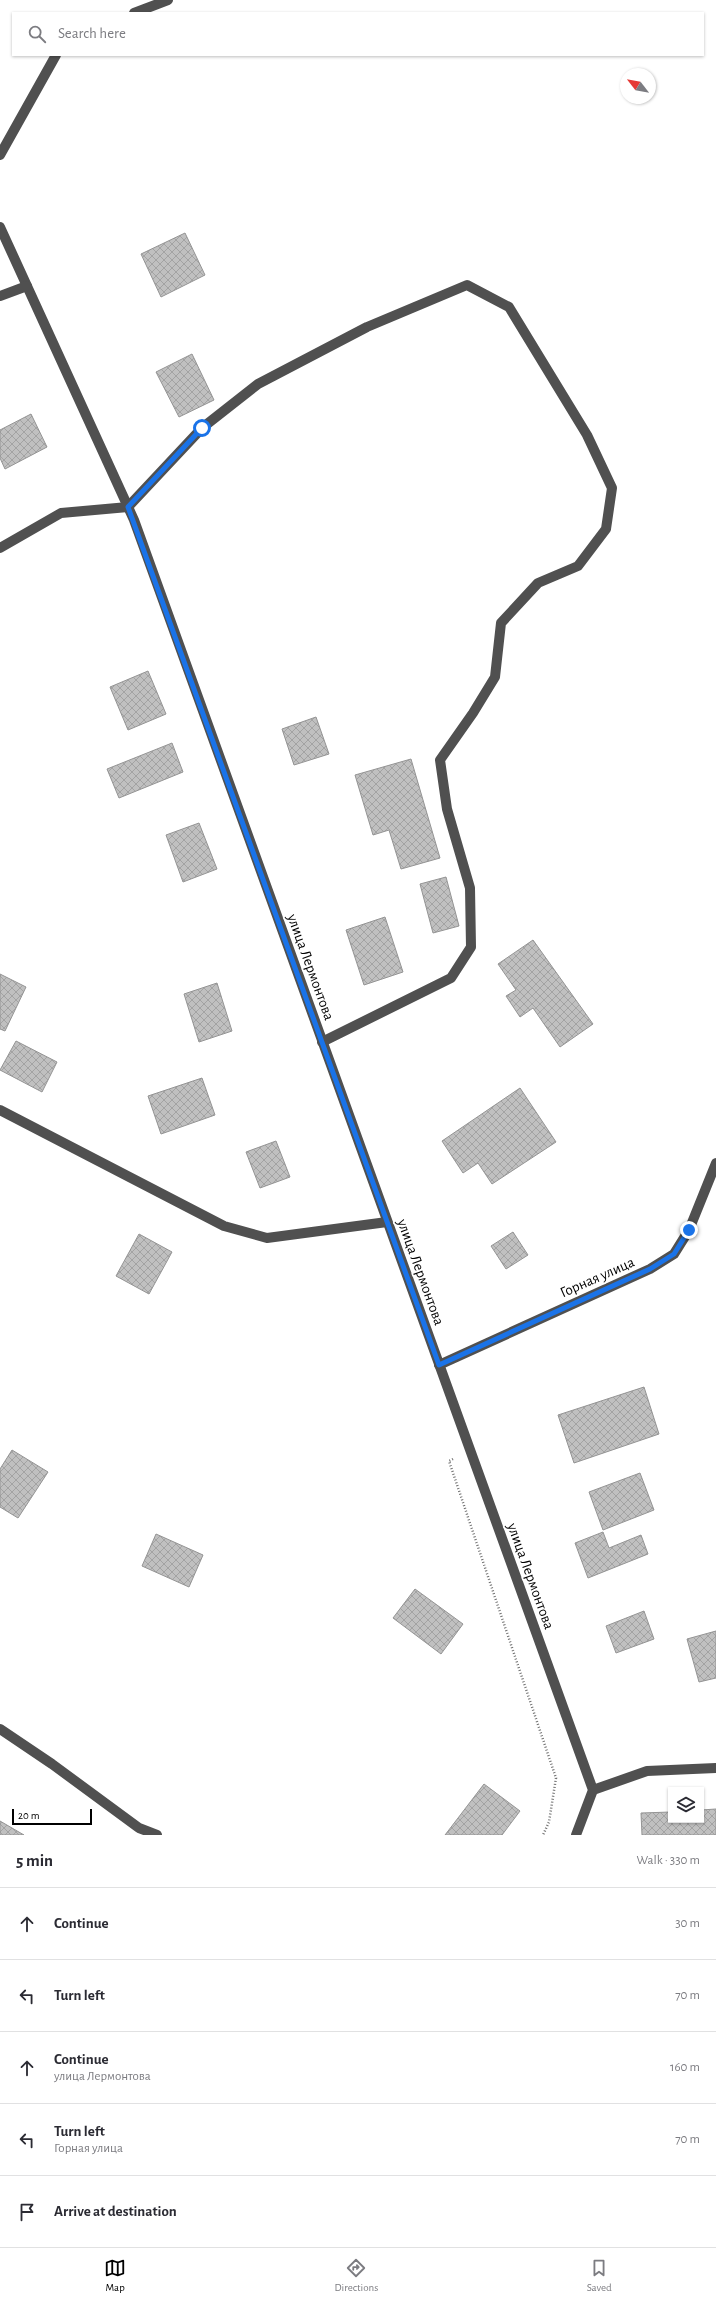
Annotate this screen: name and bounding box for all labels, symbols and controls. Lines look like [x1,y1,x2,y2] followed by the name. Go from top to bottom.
[12,12,704,56] search box
[26,23,48,45] icon: search
[58,26,126,41] text: Search here
[620,68,656,104] north arrow
[193,419,211,437] route start
[284,911,337,1022] street label: улица Лермонтова
[394,1216,447,1327] street label: улица Лермонтова
[680,1221,698,1239] route end
[558,1254,637,1301] street label: Горная улица
[504,1520,557,1631] street label: улица Лермонтова
[668,1787,704,1823] map controls
[668,1787,704,1823] button: layers
[12,1807,92,1826] scale bar
[18,1810,39,1821] text: 20 m
[16,1852,53,1869] text: 5 min
[637,1854,700,1867] text: Walk · 330 m
[16,1913,38,1935] icon: ahead
[54,1916,109,1931] text: Continue
[675,1917,700,1930] text: 30 m
[16,1985,38,2007] icon: left
[54,1988,105,2003] text: Turn left
[675,1989,700,2002] text: 70 m
[54,2052,109,2067] text: Continue
[16,2057,38,2079] icon: ahead
[670,2061,700,2074] text: 160 m
[54,2070,151,2083] text: улица Лермонтова
[54,2124,105,2139] text: Turn left
[16,2129,38,2151] icon: left
[675,2133,700,2146] text: 70 m
[54,2142,123,2155] text: Горная улица
[16,2201,38,2223] icon: arrive
[54,2204,177,2219] text: Arrive at destination
[104,2257,126,2294] tab: Map
[334,2257,378,2294] tab: Directions
[587,2257,612,2294] tab: Saved

